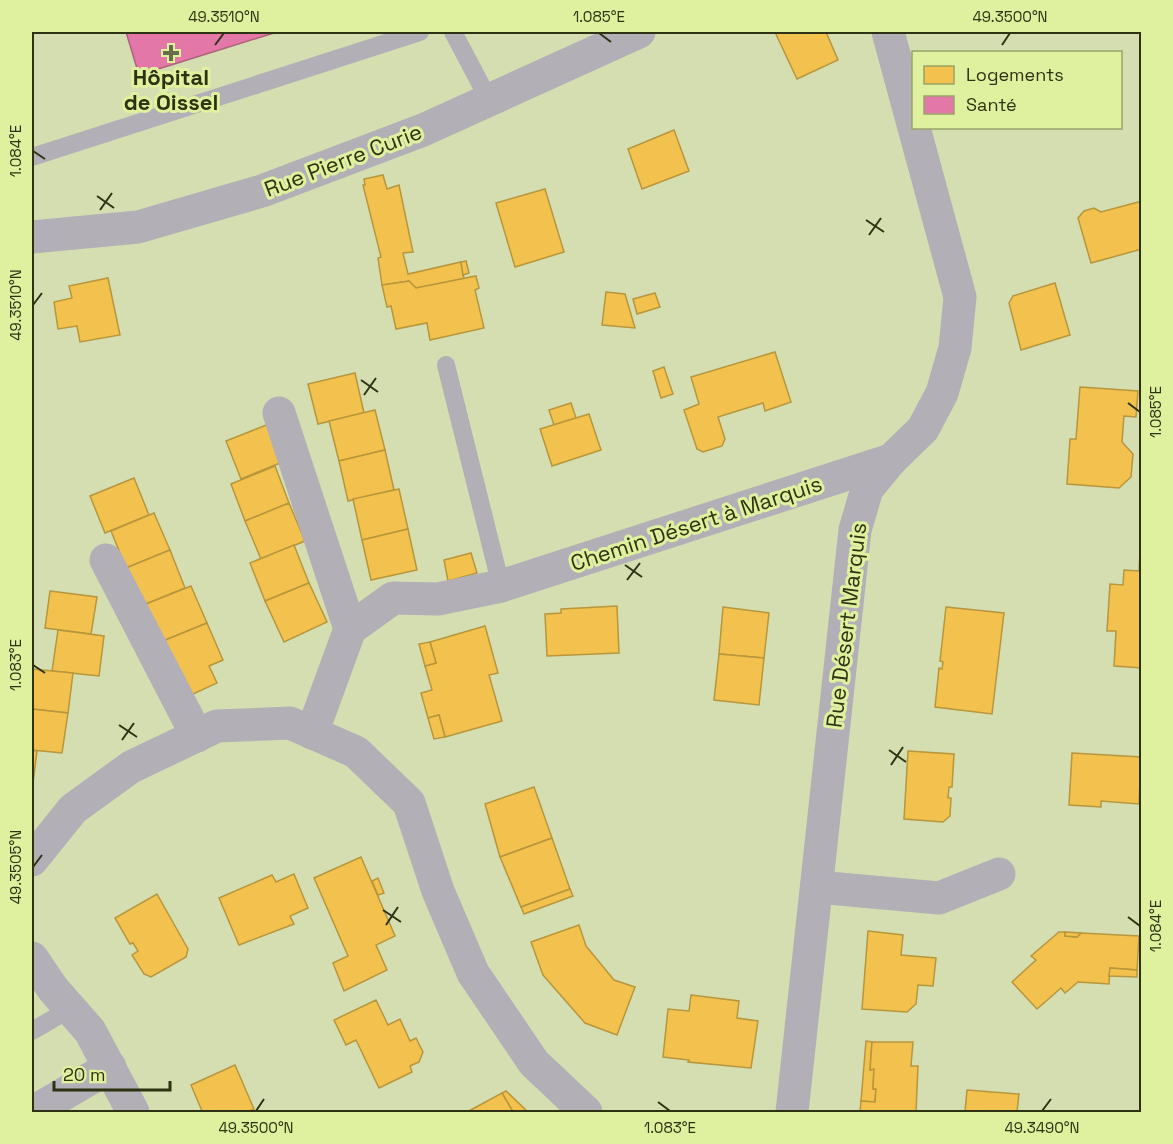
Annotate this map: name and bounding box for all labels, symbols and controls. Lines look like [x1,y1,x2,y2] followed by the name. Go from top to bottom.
[188,7,260,26] text: 49.3510°N
[573,7,625,26] text: 1.085°E
[972,7,1048,26] text: 49.3500°N
[162,44,180,62] marker: Hôpital de Oissel
[912,51,1122,129] legend
[124,63,218,116] place label: Hôpital de Oissel
[966,63,1064,86] text: Logements
[966,93,1017,116] text: Santé
[260,117,426,203] street label: Rue Pierre Curie
[6,125,25,177] text: 1.084°E
[6,269,25,341] text: 49.3510°N
[1146,386,1165,438] text: 1.085°E
[567,469,825,577] street label: Chemin Désert à Marquis
[820,521,872,729] street label: Rue Désert Marquis
[6,639,25,691] text: 1.083°E
[6,830,25,904] text: 49.3505°N
[1146,900,1165,952] text: 1.084°E
[54,1054,170,1092] scale bar
[63,1063,106,1086] text: 20 m
[218,1118,294,1137] text: 49.3500°N
[644,1118,696,1137] text: 1.083°E
[1004,1118,1080,1137] text: 49.3490°N

